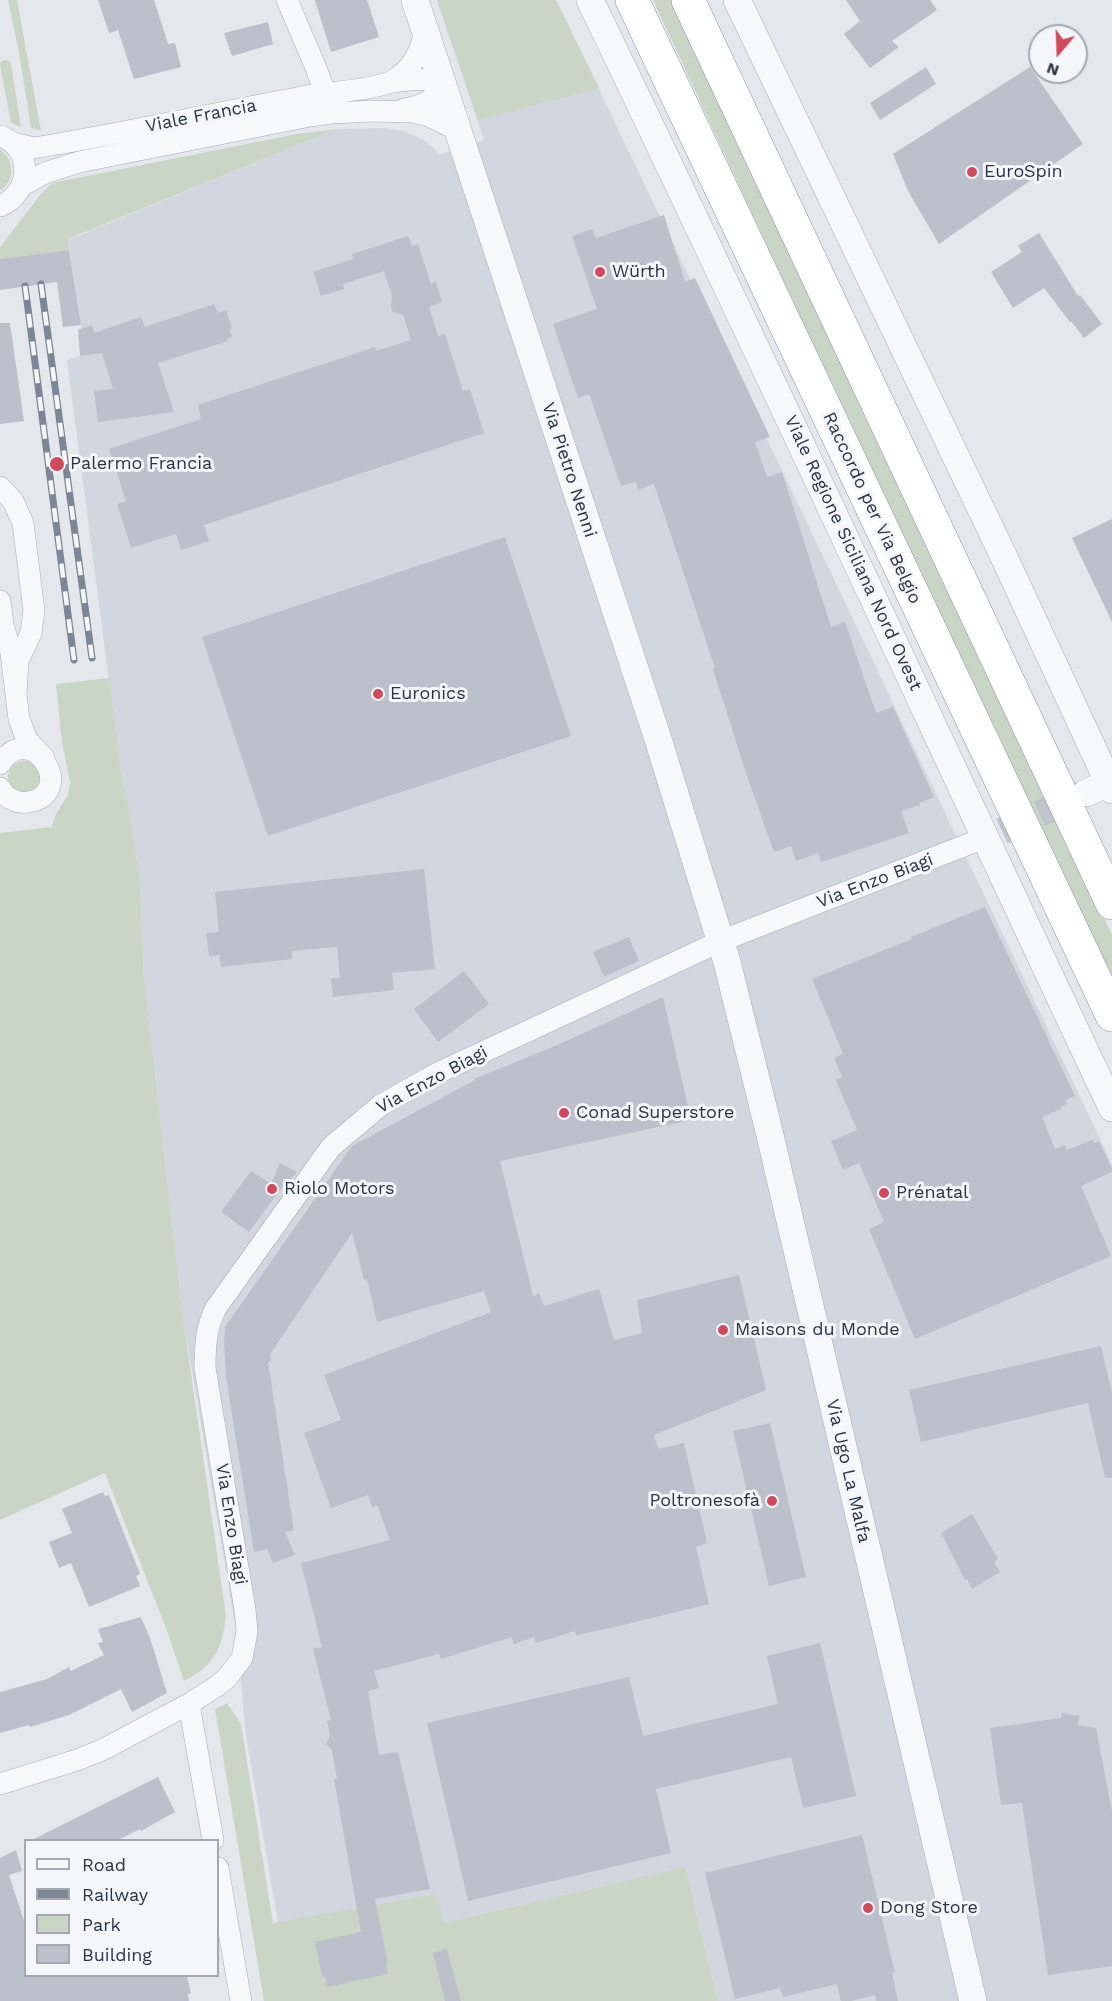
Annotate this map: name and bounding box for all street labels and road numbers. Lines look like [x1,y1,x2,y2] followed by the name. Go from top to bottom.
[144,95,258,137] street label: Viale Francia
[537,400,601,540] street label: Via Pietro Nenni
[818,409,926,607] street label: Raccordo per Via Belgio
[780,412,926,694] street label: Viale Regione Siciliana Nord Ovest
[814,849,936,913] street label: Via Enzo Biagi
[373,1042,491,1118] street label: Via Enzo Biagi
[821,1397,875,1545] street label: Via Ugo La Malfa
[211,1462,251,1586] street label: Via Enzo Biagi

